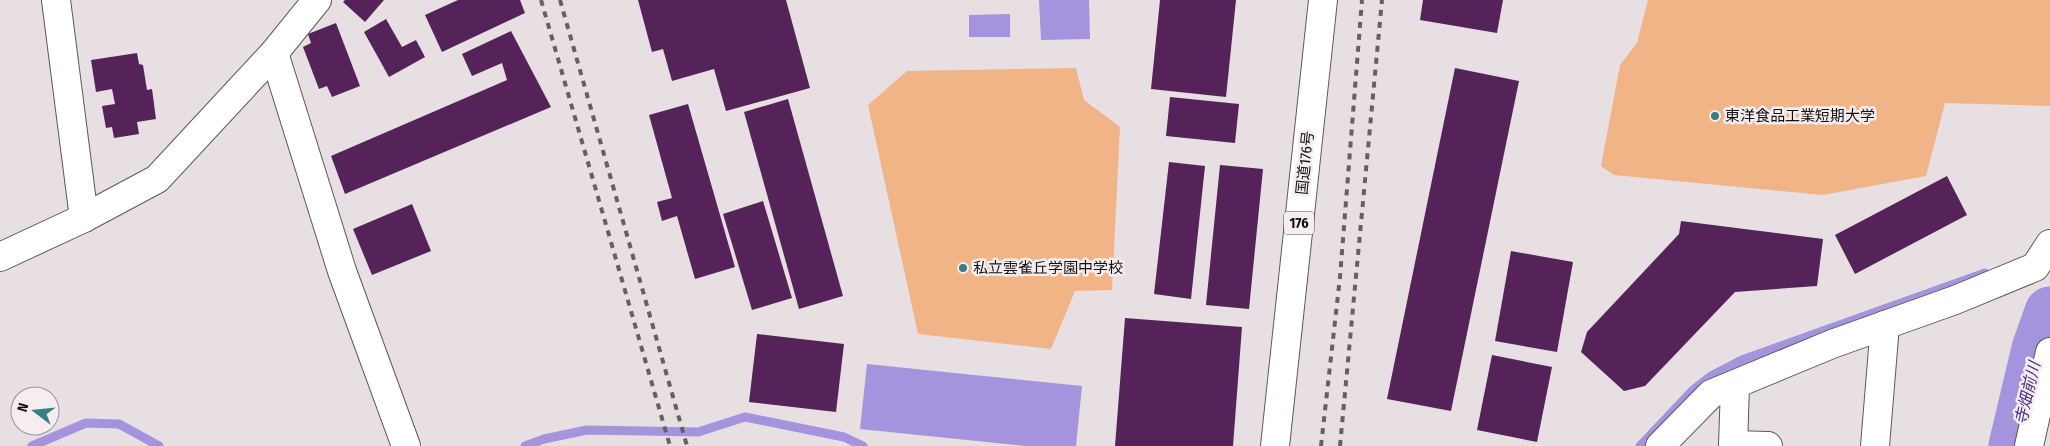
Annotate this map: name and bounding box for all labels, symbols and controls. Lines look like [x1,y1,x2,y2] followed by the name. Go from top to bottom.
[1725,107,1875,125] place label: 東洋食品工業短期大学
[1709,110,1721,122] marker: 東洋食品工業短期大学
[1293,130,1317,196] street label: 国道176号
[1284,212,1314,234] road number: 176
[973,259,1123,277] place label: 私立雲雀丘学園中学校
[957,262,969,274] marker: 私立雲雀丘学園中学校
[2011,358,2044,426] water label: 寺畑前川
[10,386,60,436] north arrow
[14,401,32,414] text: N

